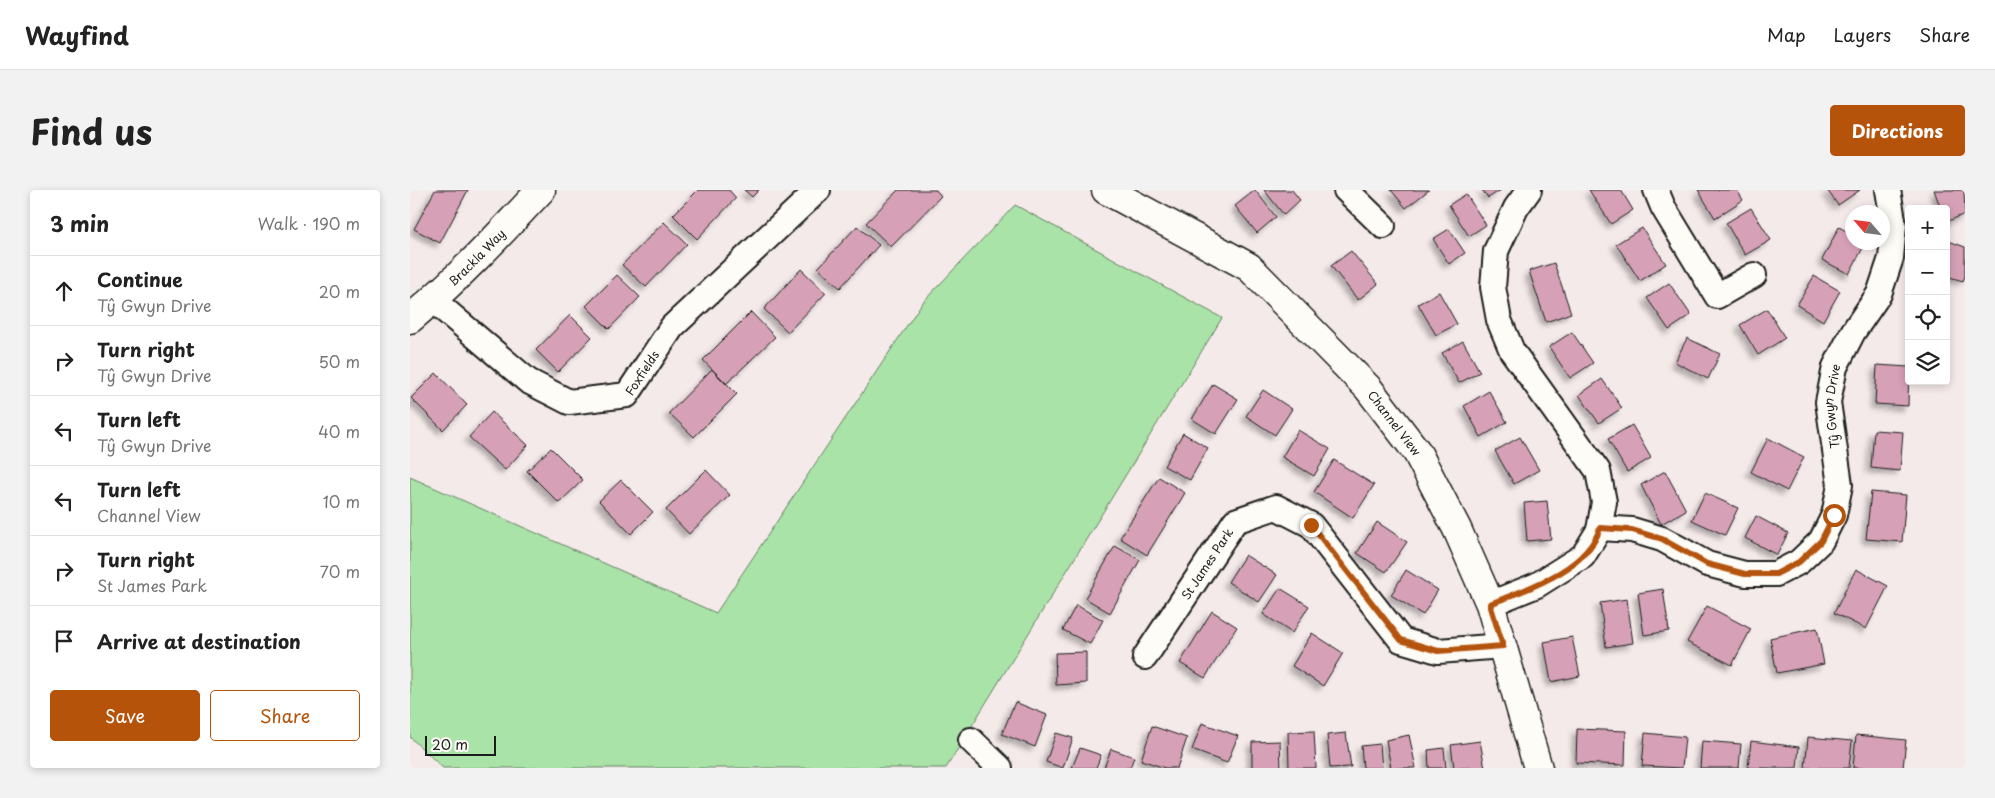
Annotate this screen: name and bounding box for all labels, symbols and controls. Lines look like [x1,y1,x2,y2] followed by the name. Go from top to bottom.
[25,17,129,53] text: Wayfind
[1767,21,1806,48] text: Map
[1834,21,1891,48] text: Layers
[1919,21,1970,48] text: Share
[30,104,152,157] text: Find us
[1830,105,1965,156] button: Directions
[1845,205,1890,250] north arrow
[1905,205,1950,385] map controls
[1905,205,1950,250] button: +
[50,207,109,239] text: 3 min
[258,211,360,235] text: Walk · 190 m
[444,224,509,290] street label: Brackla Way
[1905,250,1950,295] button: −
[97,265,183,293] text: Continue
[50,277,78,305] icon: ahead
[319,279,360,303] text: 20 m
[97,293,212,317] text: Tŷ Gwyn Drive
[1905,295,1950,340] button: locate
[97,335,195,363] text: Turn right
[1905,340,1950,385] button: layers
[620,346,663,399] street label: Foxfields
[50,347,78,375] icon: right
[319,349,360,373] text: 50 m
[1819,360,1844,450] street label: Tŷ Gwyn Drive
[97,363,212,387] text: Tŷ Gwyn Drive
[1364,386,1426,460] street label: Channel View
[97,405,181,433] text: Turn left
[50,417,78,445] icon: left
[318,419,360,443] text: 40 m
[97,433,212,457] text: Tŷ Gwyn Drive
[97,475,181,503] text: Turn left
[50,487,78,515] icon: left
[323,489,360,513] text: 10 m
[97,503,201,527] text: Channel View
[1823,504,1846,527] route start
[1300,514,1323,537] route end
[1177,524,1237,603] street label: St James Park
[97,545,195,573] text: Turn right
[50,557,78,585] icon: right
[320,559,360,583] text: 70 m
[97,573,207,597] text: St James Park
[50,627,78,655] icon: arrive
[97,627,301,655] text: Arrive at destination
[50,690,200,741] button: Save
[210,690,360,741] button: Share
[425,733,496,756] scale bar
[432,734,468,755] text: 20 m

